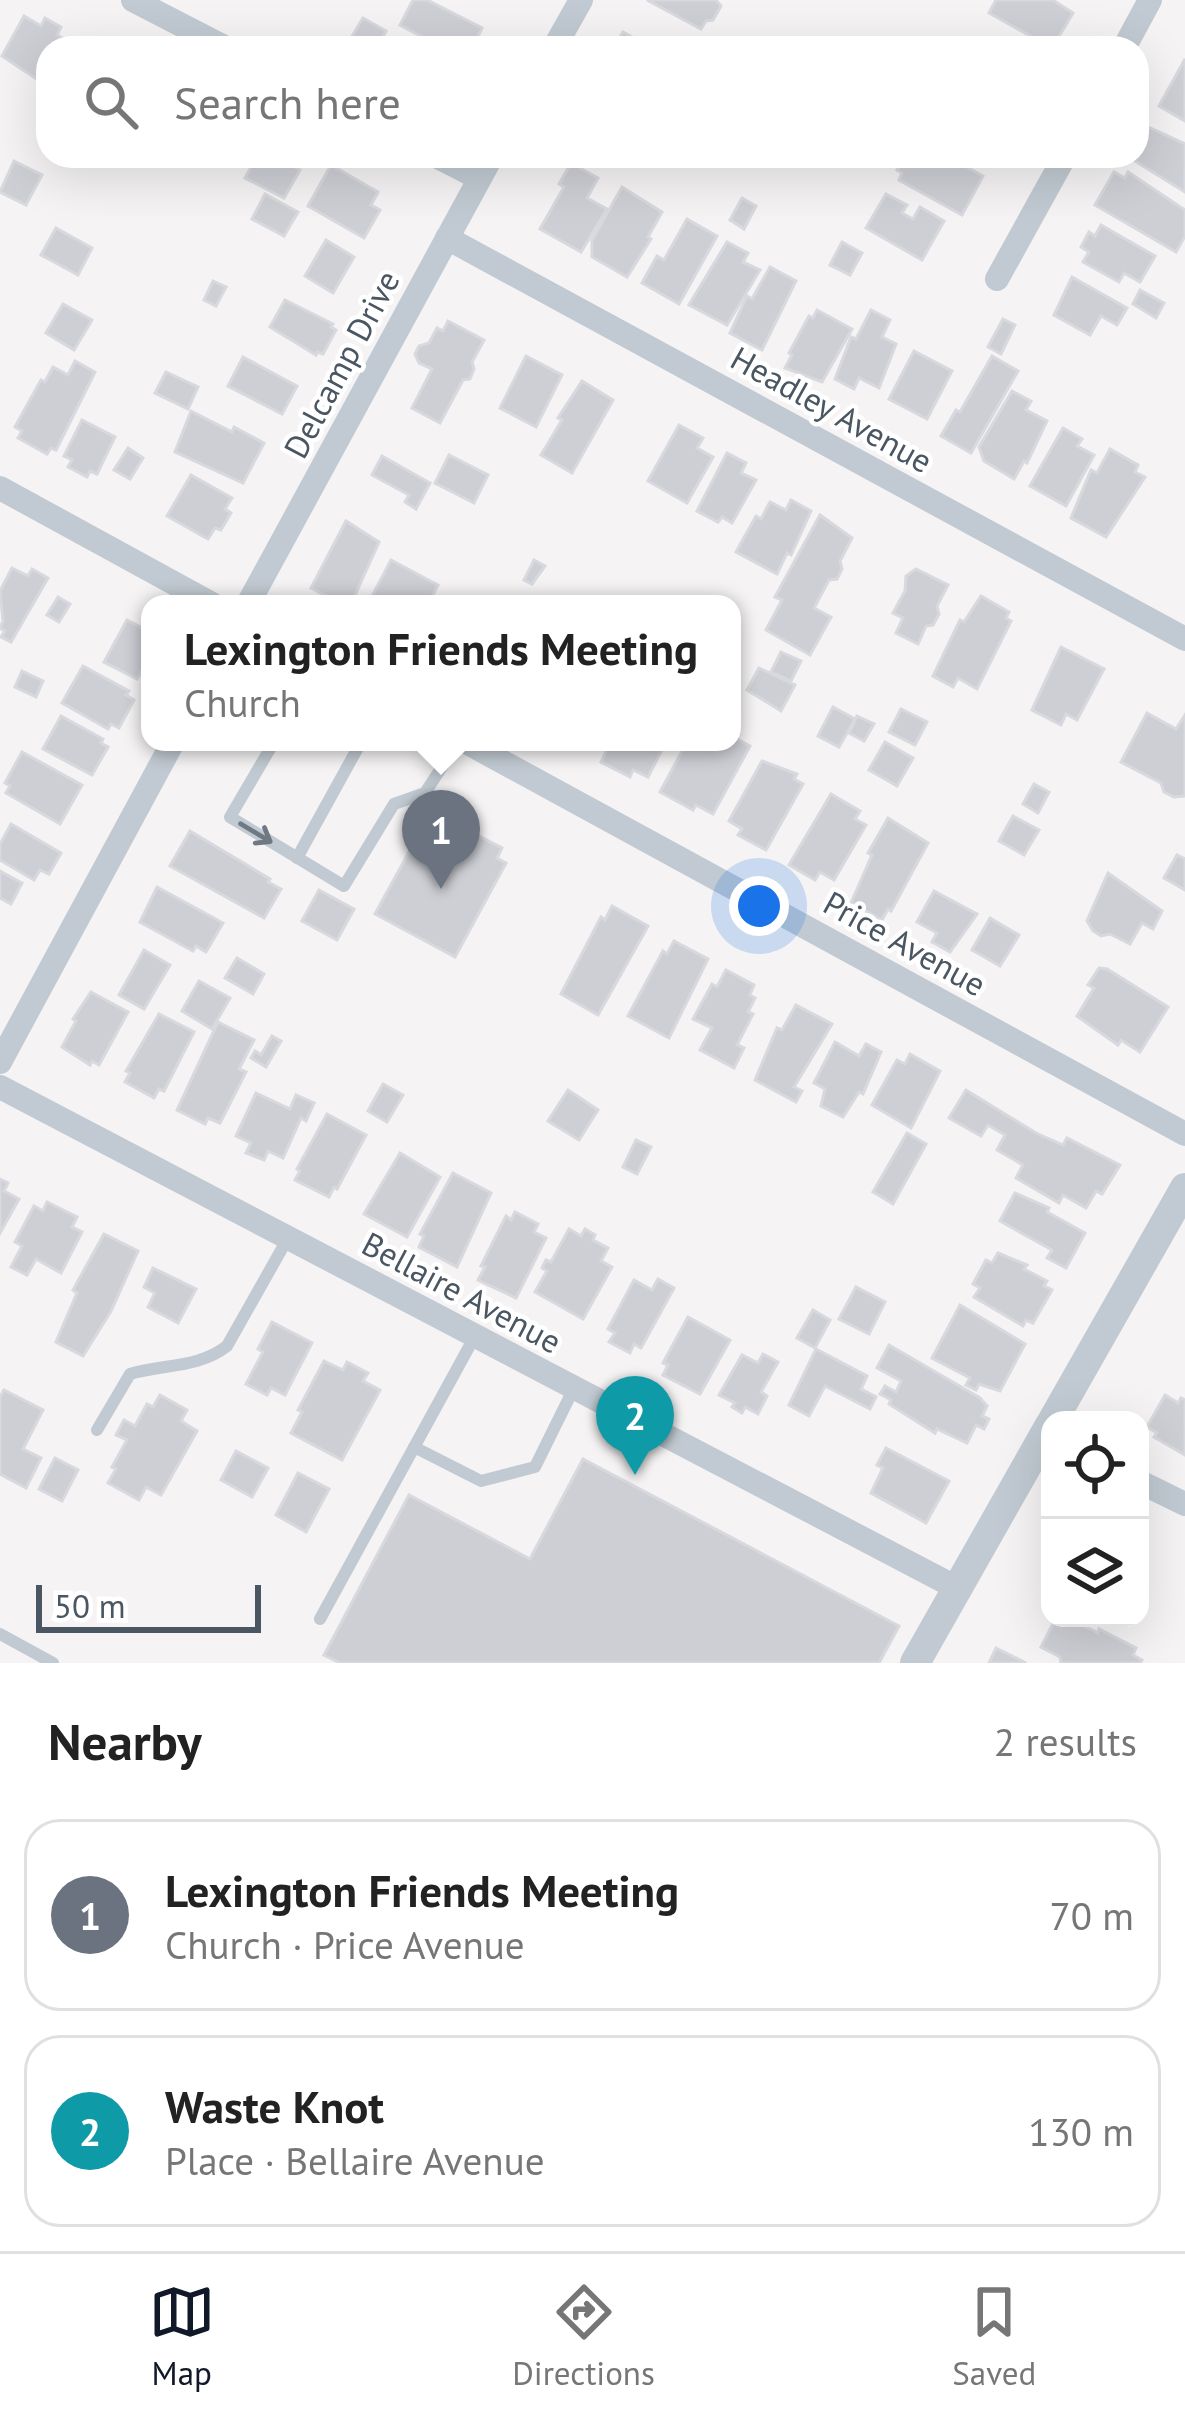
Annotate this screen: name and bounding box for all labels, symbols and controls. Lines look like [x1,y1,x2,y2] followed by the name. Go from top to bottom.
[36,36,1149,168] search box
[78,69,144,135] icon: search
[174,73,401,131] text: Search here
[274,263,408,465] street label: Delcamp Drive
[724,336,940,482] street label: Headley Avenue
[141,595,741,751] popup
[184,619,698,677] text: Lexington Friends Meeting
[184,677,301,728] text: Church
[402,790,480,889] pin: 1
[238,821,272,845] one-way arrow
[729,876,789,936] your location
[816,881,994,1005] street label: Price Avenue
[355,1222,569,1362] street label: Bellaire Avenue
[596,1376,674,1475] pin: 2
[1041,1411,1149,1627] map controls
[1041,1411,1149,1519] button: locate
[1041,1519,1149,1627] button: layers
[36,1579,261,1632] scale bar
[54,1584,126,1627] text: 50 m
[48,1708,202,1774] text: Nearby
[994,1716,1137,1767] text: 2 results
[165,1861,679,1919] text: Lexington Friends Meeting
[79,1890,101,1941] text: 1
[1049,1890,1134,1941] text: 70 m
[165,1919,525,1970] text: Church · Price Avenue
[165,2077,384,2135] text: Waste Knot
[79,2106,101,2157] text: 2
[1028,2106,1134,2157] text: 130 m
[165,2135,544,2186] text: Place · Bellaire Avenue
[149,2279,215,2394] tab: Map
[512,2279,655,2394] tab: Directions
[952,2279,1036,2394] tab: Saved

